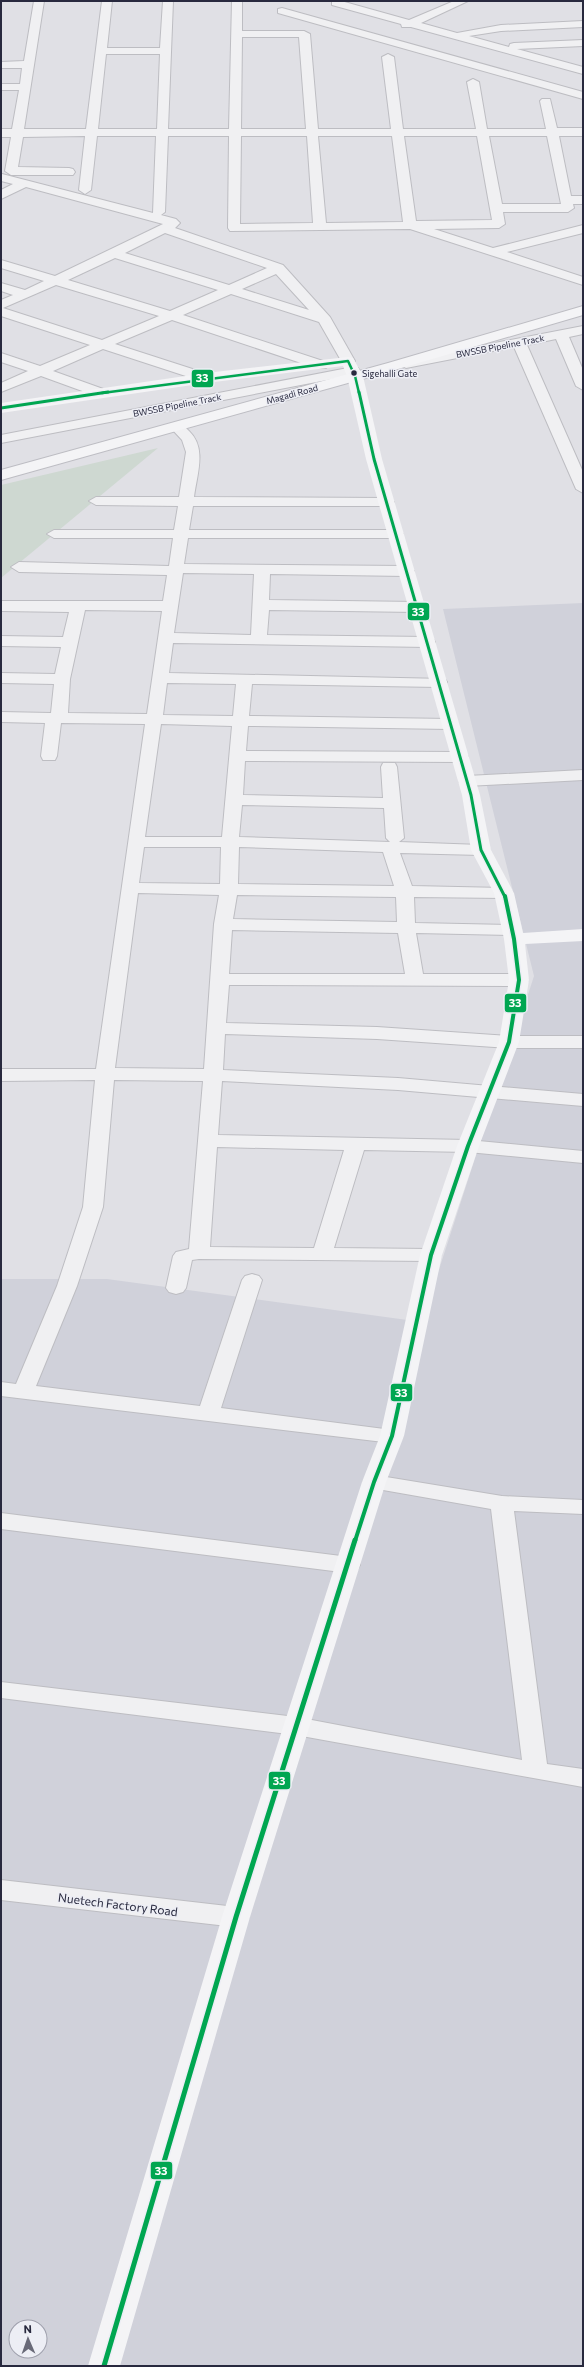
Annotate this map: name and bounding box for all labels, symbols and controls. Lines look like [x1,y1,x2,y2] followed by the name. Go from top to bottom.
[455,332,545,360] street label: BWSSB Pipeline Track
[349,368,359,378] marker: Sigehalli Gate
[362,368,418,379] place label: Sigehalli Gate
[191,369,214,388] line badge: 33
[196,371,208,384] text: 33
[265,382,319,406] street label: Magadi Road
[132,391,222,419] street label: BWSSB Pipeline Track
[407,602,430,621] line badge: 33
[412,605,424,618] text: 33
[504,993,527,1013] line badge: 33
[509,996,521,1009] text: 33
[390,1383,413,1402] line badge: 33
[395,1386,407,1399] text: 33
[268,1771,291,1790] line badge: 33
[273,1774,285,1787] text: 33
[57,1890,179,1918] street label: Nuetech Factory Road
[150,2161,173,2180] line badge: 33
[155,2164,167,2177] text: 33
[8,2319,48,2359] north arrow
[23,2322,32,2335] text: N

